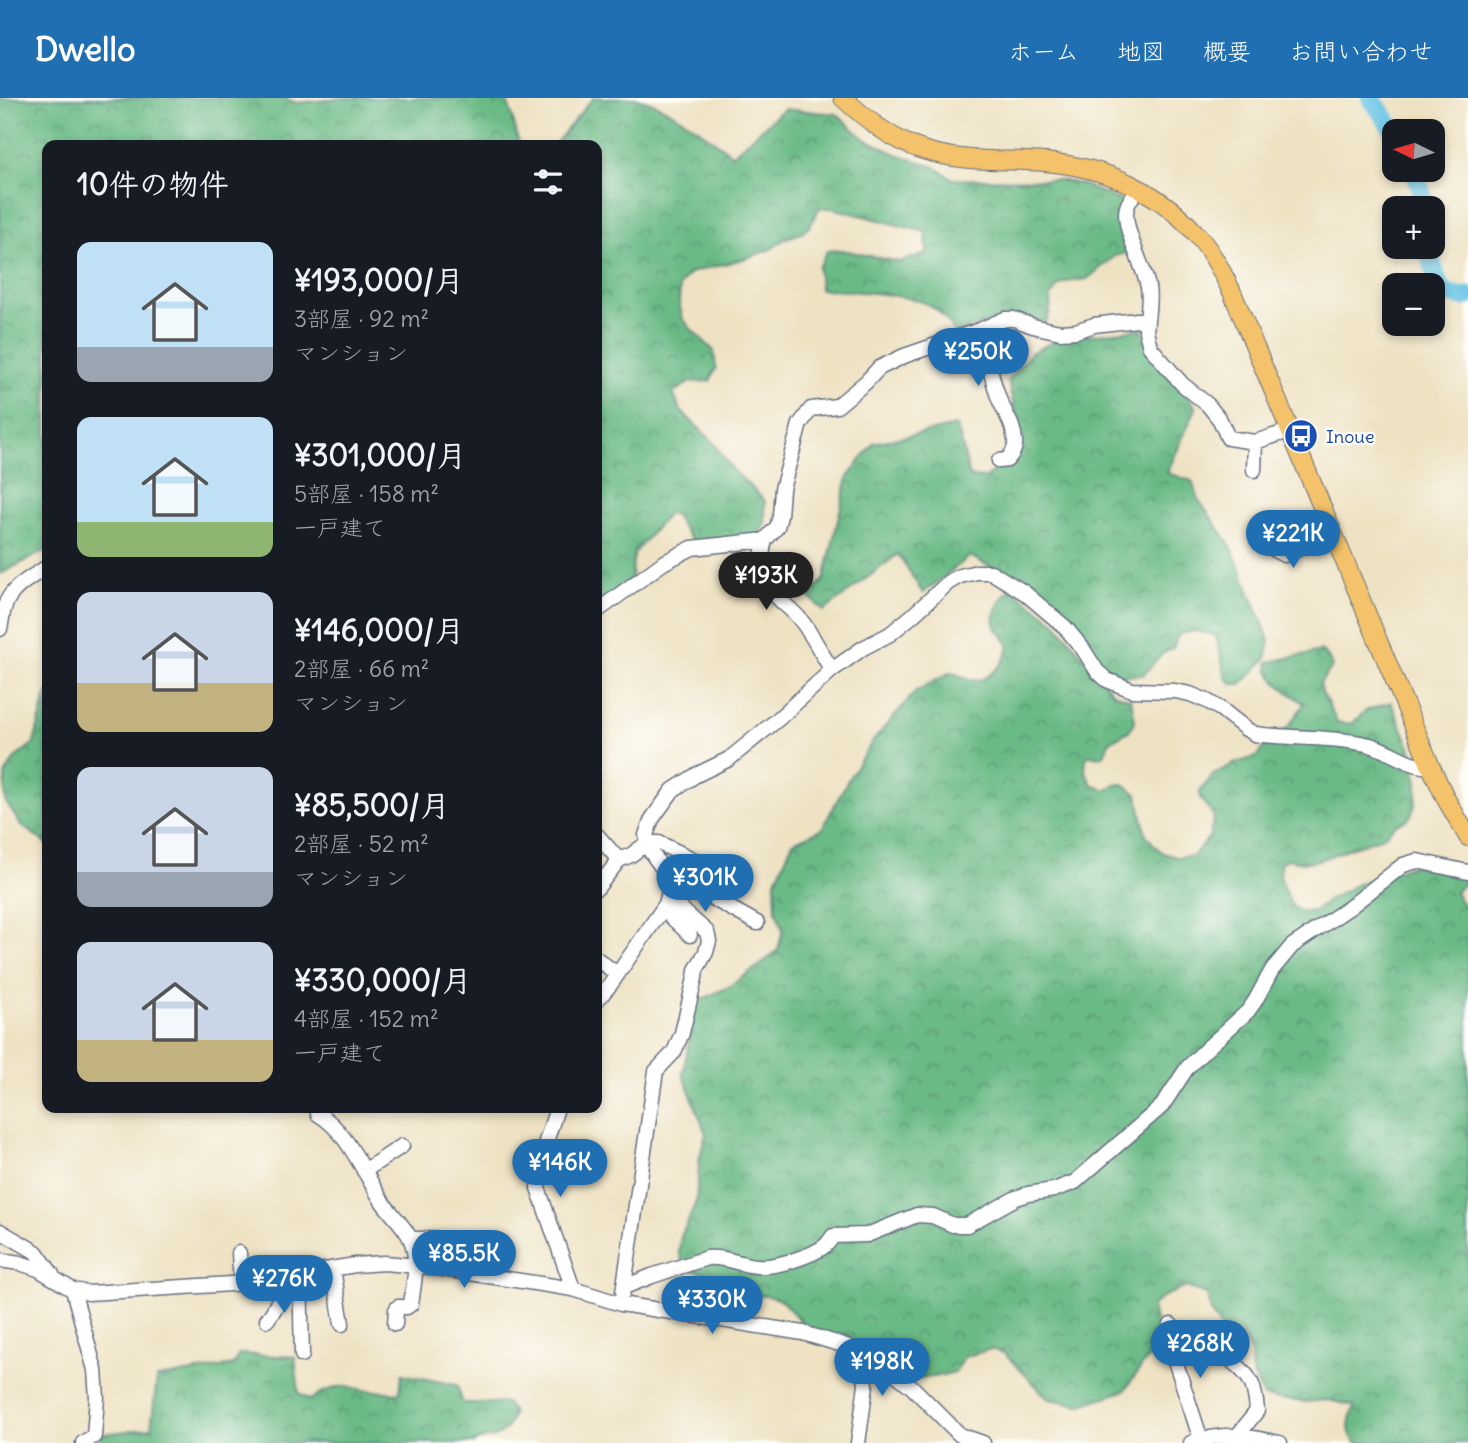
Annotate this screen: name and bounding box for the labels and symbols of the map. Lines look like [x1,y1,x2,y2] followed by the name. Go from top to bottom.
[1382,119,1446,182] north arrow
[929,328,1027,388] pin: ¥250K
[1282,417,1320,455] bus stop icon: Inoue
[1326,425,1374,448] place label: Inoue
[1244,510,1342,570] pin: ¥221K
[717,552,815,612] pin: ¥193K
[656,854,754,914] pin: ¥301K
[511,1140,609,1199] pin: ¥146K
[407,1230,521,1290] pin: ¥85.5K
[235,1256,333,1315] pin: ¥276K
[663,1276,761,1336] pin: ¥330K
[1151,1320,1249,1380] pin: ¥268K
[833,1338,931,1398] pin: ¥198K

